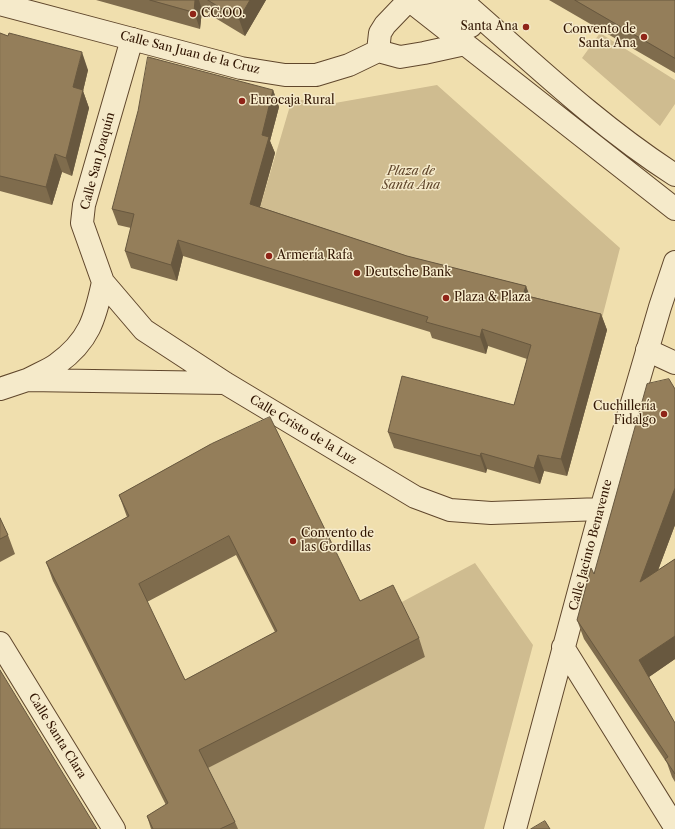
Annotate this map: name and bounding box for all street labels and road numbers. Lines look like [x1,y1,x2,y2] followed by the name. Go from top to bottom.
[119,29,261,77] street label: Calle San Juan de la Cruz
[78,111,118,211] street label: Calle San Joaquín
[247,392,359,468] street label: Calle Cristo de la Luz
[567,478,615,612] street label: Calle Jacinto Benavente
[25,691,89,781] street label: Calle Santa Clara

